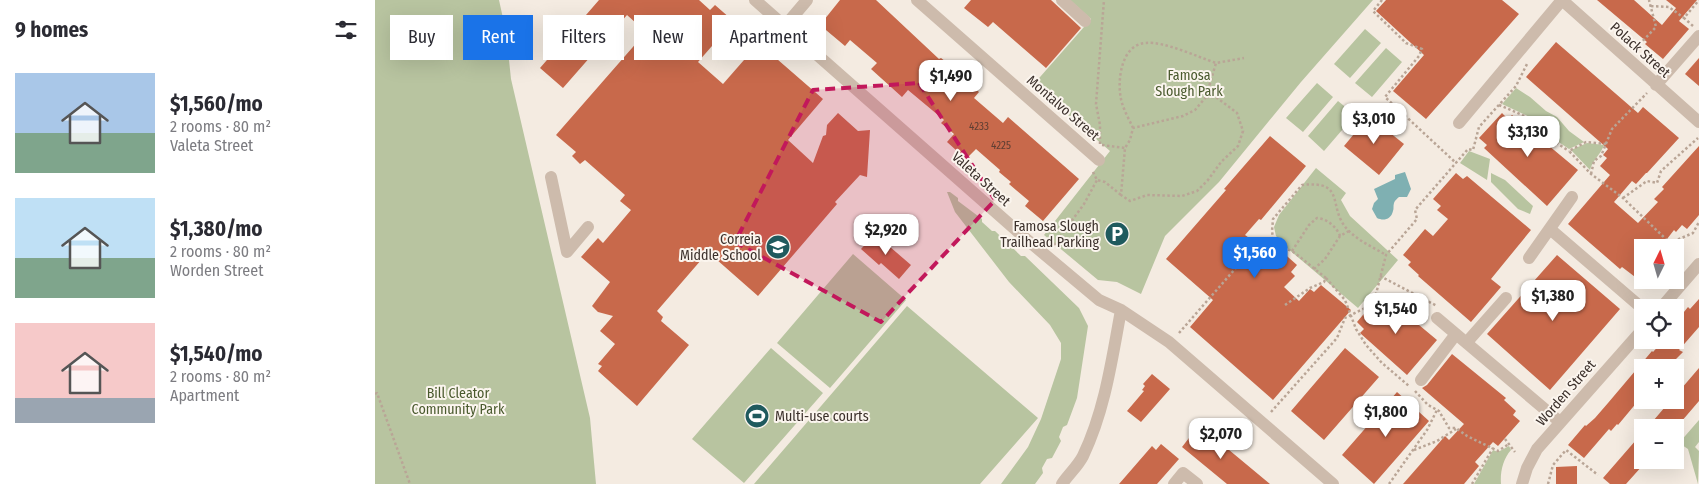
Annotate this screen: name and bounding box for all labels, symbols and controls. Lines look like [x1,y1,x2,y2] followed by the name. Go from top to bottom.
[390,15,453,60] chip: Buy
[463,15,533,60] chip: Rent
[543,15,624,60] chip: Filters
[634,15,702,60] chip: New
[712,15,826,60] chip: Apartment
[332,16,360,44] icon: filters
[15,17,88,43] text: 9 homes
[1606,19,1674,82] street label: Polack Street
[910,59,992,102] pin: $1,490
[930,66,972,85] text: $1,490
[1155,67,1223,100] park label: Famosa Slough Park
[1023,72,1103,144] street label: Montalvo Street
[170,91,263,117] text: $1,560/mo
[55,93,115,153] icon: home
[1333,102,1415,145] pin: $3,010
[1353,109,1395,128] text: $3,010
[1487,116,1569,158] pin: $3,130
[170,117,271,136] text: 2 rooms · 80 m²
[969,120,989,133] house number: 4233
[1508,122,1548,141] text: $3,130
[170,136,253,155] text: Valeta Street
[991,139,1011,152] house number: 4225
[948,148,1014,210] street label: Valeta Street
[845,214,927,256] pin: $2,920
[170,216,263,242] text: $1,380/mo
[55,218,115,278] icon: home
[1000,218,1099,251] place label: Famosa Slough Trailhead Parking
[865,220,907,239] text: $2,920
[1104,221,1130,247] parking icon: Famosa Slough Trailhead Parking
[680,231,761,264] place label: Correia Middle School
[765,234,791,260] school or university icon: Correia Middle School
[1214,236,1296,279] pin: $1,560
[1634,239,1684,289] north arrow
[1634,239,1684,469] map controls
[170,242,271,261] text: 2 rooms · 80 m²
[1234,243,1276,262] text: $1,560
[170,261,263,280] text: Worden Street
[1512,280,1594,322] pin: $1,380
[1532,286,1574,305] text: $1,380
[1355,292,1437,335] pin: $1,540
[1375,299,1417,318] text: $1,540
[1634,299,1684,349] button: locate
[170,341,263,367] text: $1,540/mo
[55,343,115,403] icon: home
[1533,356,1599,429] street label: Worden Street
[1634,359,1684,409] button: +
[170,367,271,386] text: 2 rooms · 80 m²
[412,385,505,418] park label: Bill Cleator Community Park
[170,386,239,405] text: Apartment
[1345,396,1427,438] pin: $1,800
[1364,402,1408,421] text: $1,800
[744,403,770,429] sports icon: Multi-use courts
[775,408,869,425] place label: Multi-use courts
[1180,418,1262,460] pin: $2,070
[1634,419,1684,469] button: −
[1200,424,1242,443] text: $2,070

